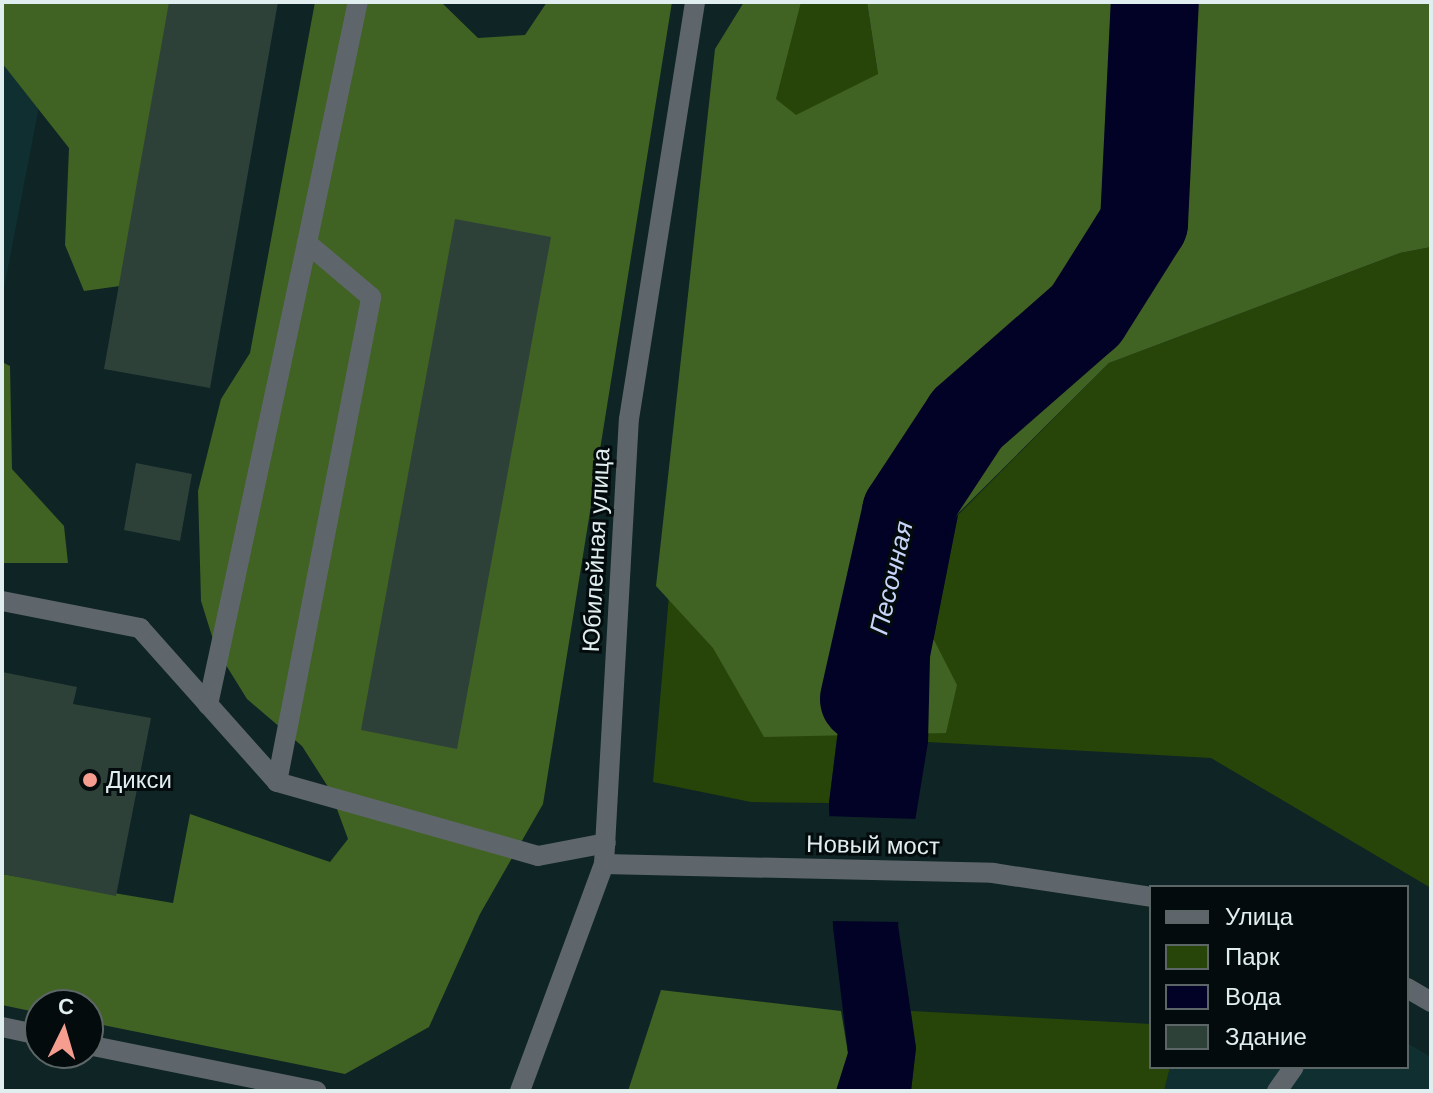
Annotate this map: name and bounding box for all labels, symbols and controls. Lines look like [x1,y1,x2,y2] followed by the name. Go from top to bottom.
[576,447,616,653] street label: Юбилейная улица
[864,518,920,638] water label: Песочная
[106,766,172,794] place label: Дикси
[81,771,99,789] marker: Дикси
[806,829,940,861] street label: Новый мост
[1149,885,1409,1069] legend
[1225,903,1293,930] text: Улица
[1225,943,1279,970] text: Парк
[1225,983,1281,1010] text: Вода
[24,989,104,1069] north arrow
[57,993,75,1020] text: С
[1225,1023,1307,1050] text: Здание

